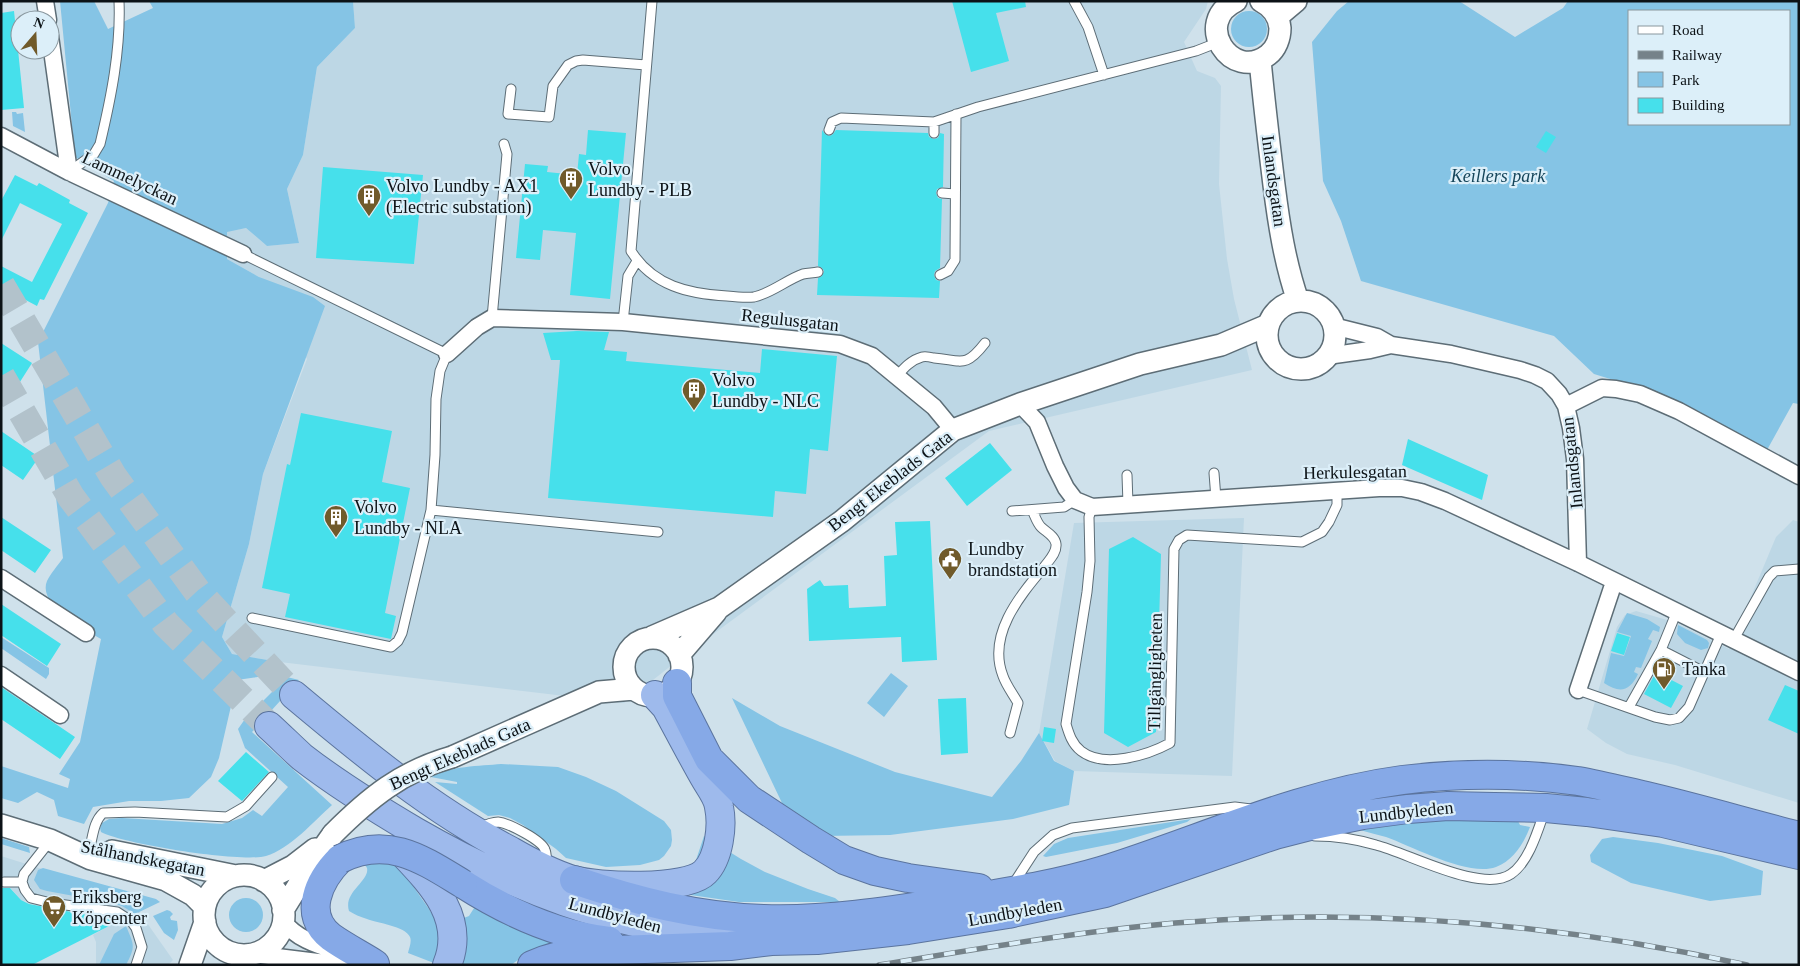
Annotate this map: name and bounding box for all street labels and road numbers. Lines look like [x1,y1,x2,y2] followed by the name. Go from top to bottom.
[1258,134,1290,228] street label: Inlandsgatan
[79,147,181,209] street label: Lammelyckan
[740,305,840,335] street label: Regulusgatan
[1557,416,1587,510] street label: Inlandsgatan
[824,426,956,536] street label: Bengt Ekeblads Gata
[1303,461,1407,483] street label: Herkulesgatan
[1144,613,1166,731] street label: Tillgängligheten
[387,714,533,794] street label: Bengt Ekeblads Gata
[1358,797,1454,827] street label: Lundbyleden
[79,836,207,880] street label: Stålhandskegatan
[567,893,663,937] street label: Lundbyleden
[966,894,1064,930] street label: Lundbyleden

